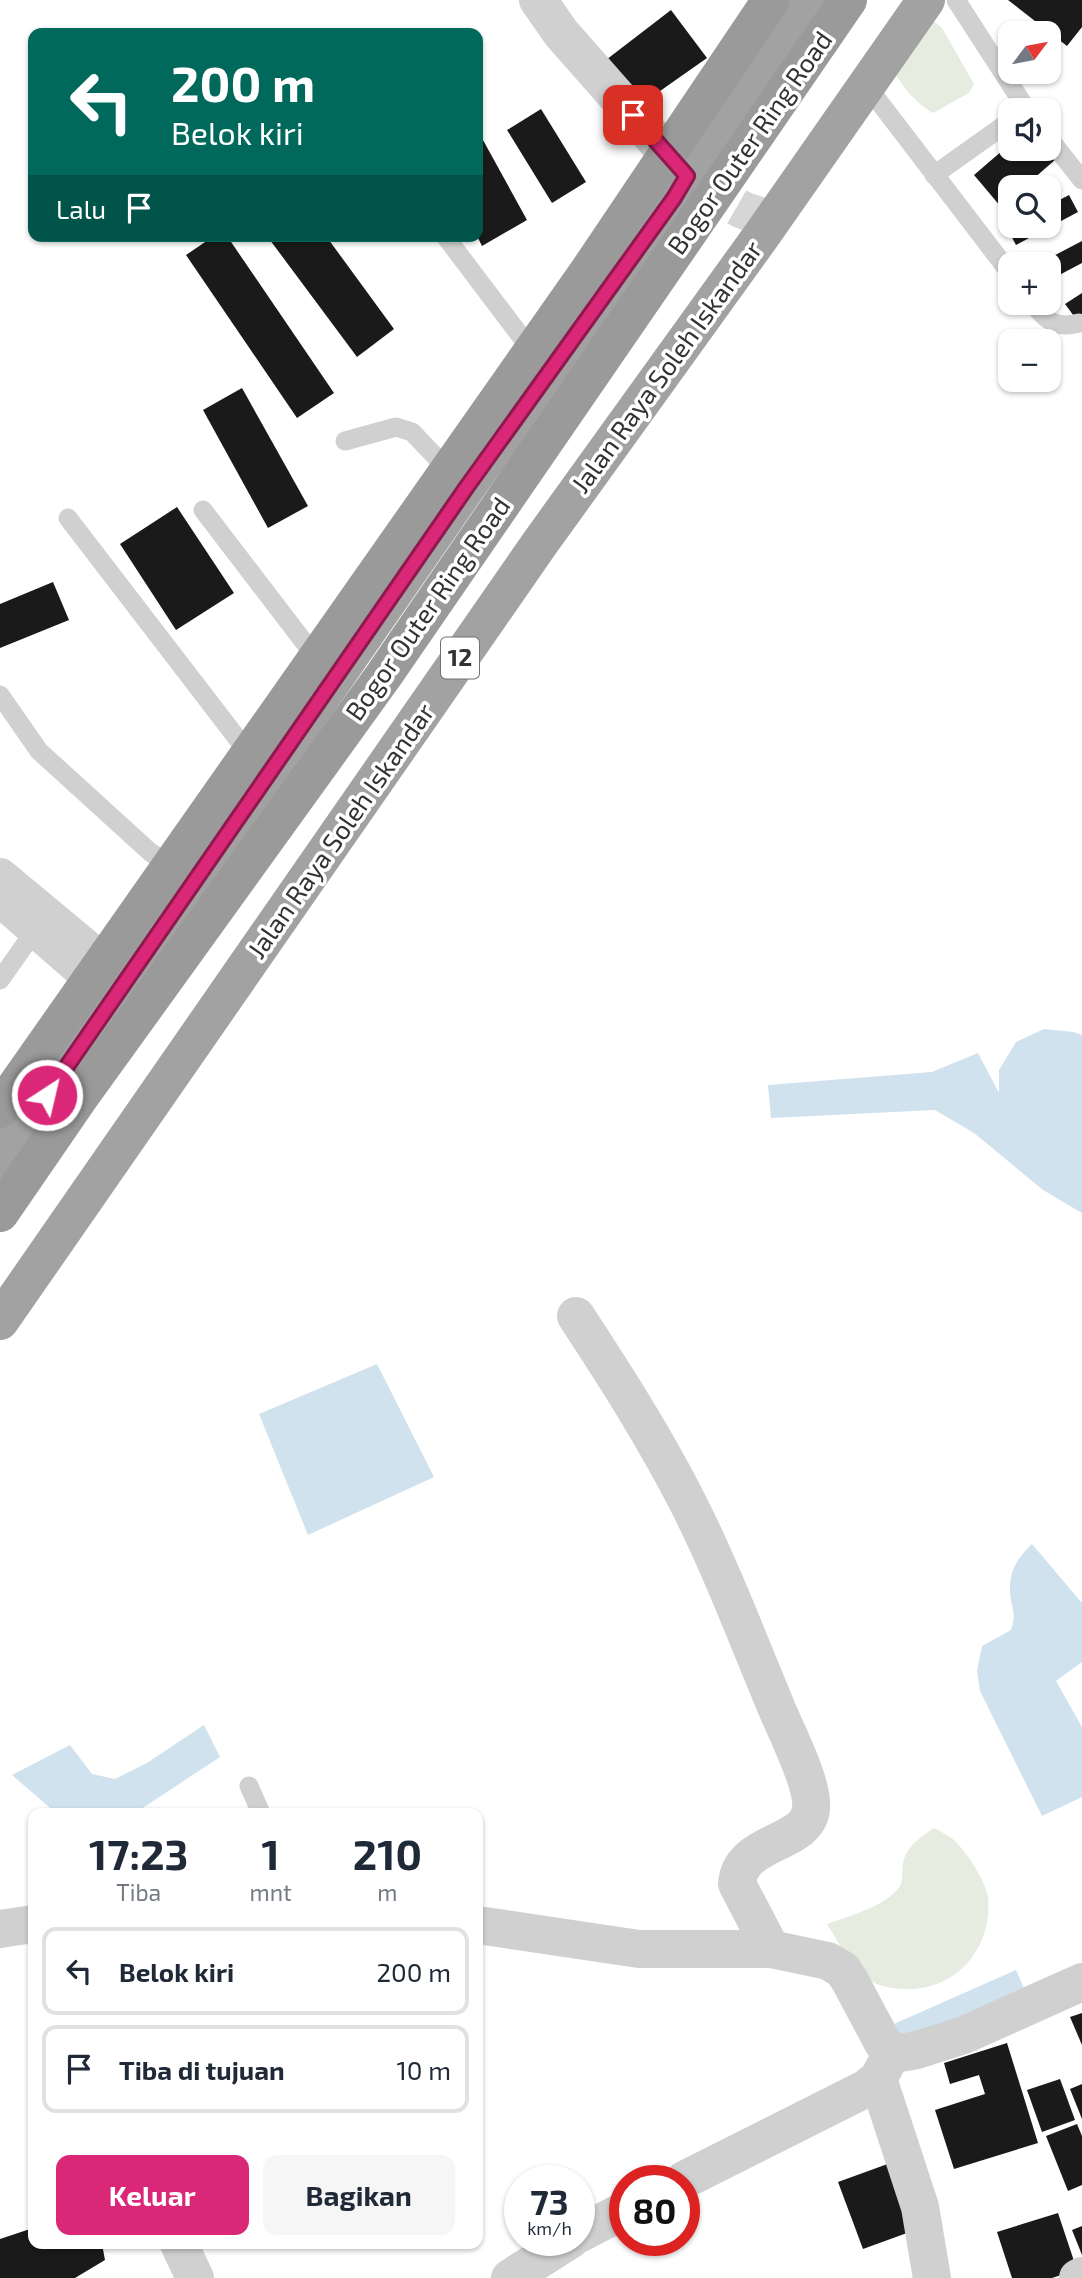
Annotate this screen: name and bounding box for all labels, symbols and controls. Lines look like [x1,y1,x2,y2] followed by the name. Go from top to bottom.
[998,21,1060,84] north arrow
[998,21,1061,392] map controls
[660,25,838,260] street label: Bogor Outer Ring Road
[171,53,315,112] text: 200 m
[56,56,147,147] icon: left
[603,85,663,145] pin
[614,96,652,134] icon: arrive
[998,98,1061,161] button: sound
[171,113,304,151] text: Belok kiri
[998,175,1061,238] button: search
[120,189,158,227] icon: arrive
[56,193,106,224] text: Lalu
[564,234,768,498] street label: Jalan Raya Soleh Iskandar
[998,252,1061,315] button: +
[998,329,1061,392] button: −
[338,491,516,726] street label: Bogor Outer Ring Road
[441,638,479,678] road number: 12
[240,697,440,964] street label: Jalan Raya Soleh Iskandar
[10,1058,84,1132] position arrow
[89,1828,188,1878] text: 17:23
[262,1828,280,1878] text: 1
[353,1828,422,1878] text: 210
[116,1878,161,1906] text: Tiba
[250,1878,292,1906] text: mnt
[377,1878,397,1906] text: m
[60,1952,98,1990] icon: left
[119,1956,234,1987] text: Belok kiri
[376,1956,451,1987] text: 200 m
[60,2050,98,2088] icon: arrive
[119,2054,285,2085] text: Tiba di tujuan
[396,2054,451,2085] text: 10 m
[56,2155,249,2235] button: Keluar
[263,2155,455,2235] button: Bagikan
[609,2165,700,2256] speed limit sign: 80
[530,2180,569,2222] text: 73
[527,2217,572,2239] text: km/h

